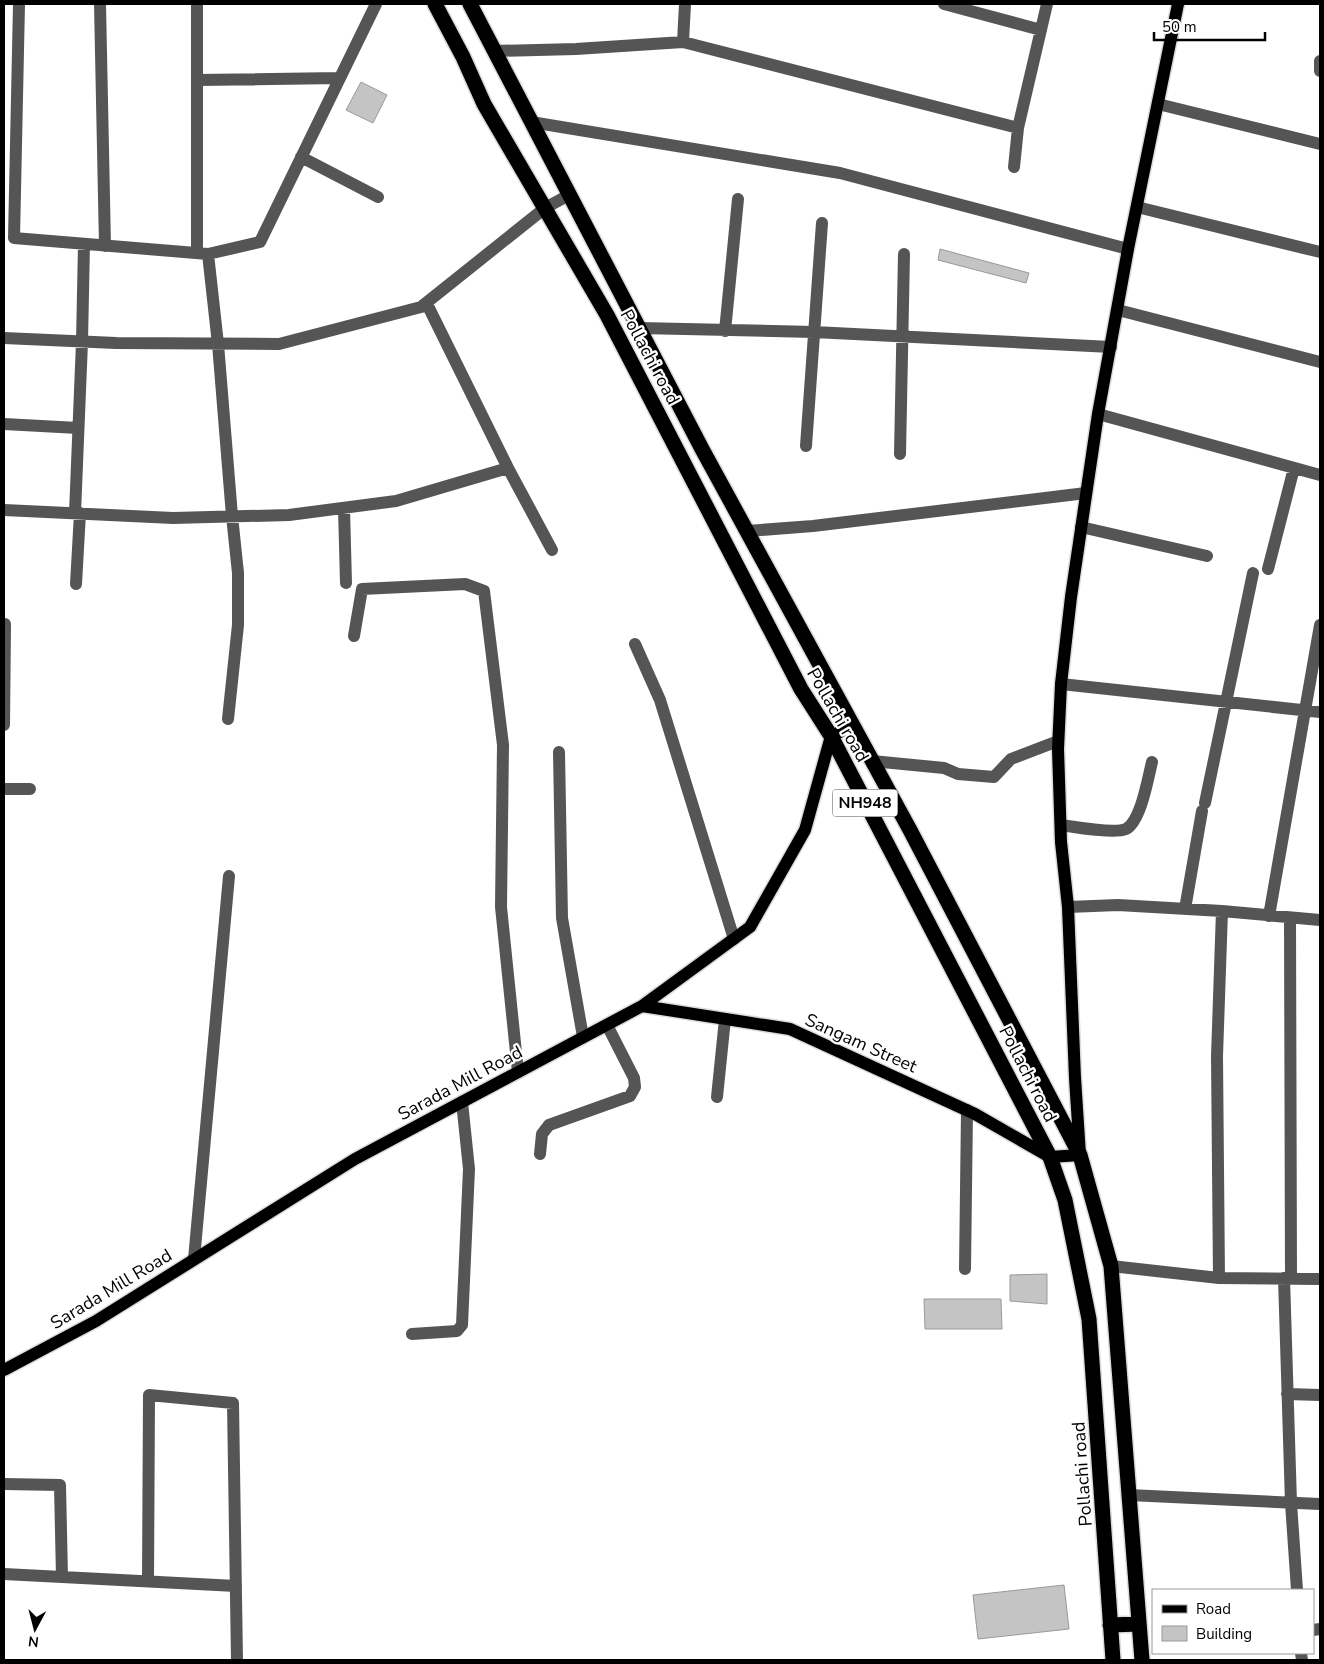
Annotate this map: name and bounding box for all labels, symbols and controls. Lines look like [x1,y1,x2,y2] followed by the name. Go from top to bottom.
[1154,10,1265,42] scale bar
[1162,17,1197,37] text: 50 m
[615,305,685,409] street label: Pollachi road
[801,664,875,766] street label: Pollachi road
[832,790,898,816] road number: NH948
[801,1008,921,1079] street label: Sangam Street
[993,1022,1063,1126] street label: Pollachi road
[393,1040,527,1126] street label: Sarada Mill Road
[46,1243,176,1335] street label: Sarada Mill Road
[1066,1421,1098,1527] street label: Pollachi road
[1152,1589,1314,1654] legend
[1196,1599,1231,1619] text: Road
[10,1604,60,1654] north arrow
[1196,1624,1252,1644] text: Building
[27,1631,40,1651] text: N

